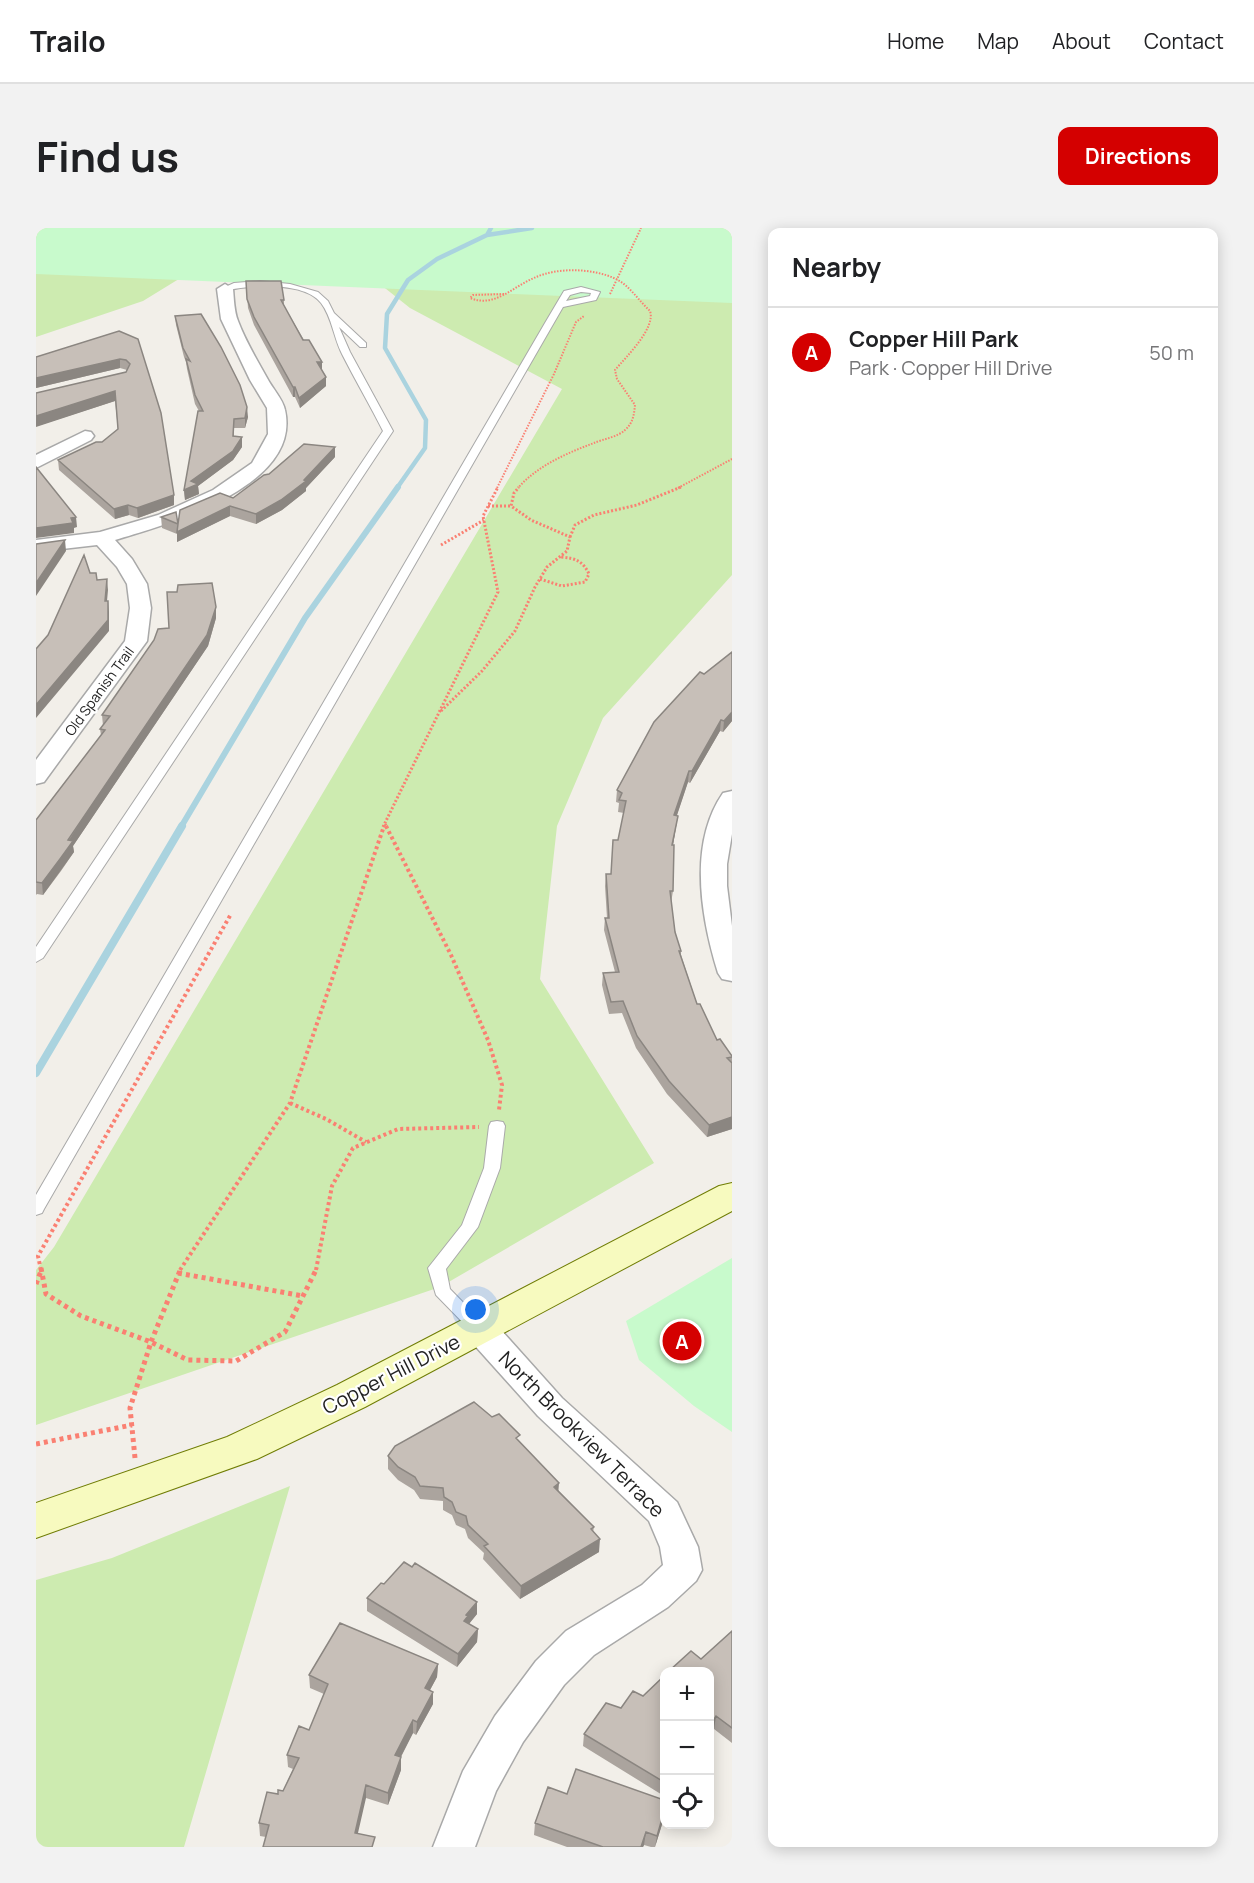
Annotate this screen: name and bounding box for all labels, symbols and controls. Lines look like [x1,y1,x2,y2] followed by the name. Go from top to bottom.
[30,22,106,60] text: Trailo
[887,27,944,55] text: Home
[977,27,1019,55] text: Map
[1052,27,1111,55] text: About
[1144,27,1224,55] text: Contact
[36,127,179,185] text: Find us
[1058,127,1218,185] button: Directions
[792,249,881,285] text: Nearby
[849,324,1018,354] text: Copper Hill Park
[805,339,818,366] text: A
[1149,339,1194,366] text: 50 m
[849,354,1053,381] text: Park · Copper Hill Drive
[60,643,138,739] street label: Old Spanish Trail
[461,1295,490,1324] your location
[662,1318,702,1364] pin: A
[318,1328,464,1420] street label: Copper Hill Drive
[493,1345,671,1523] street label: North Brookview Terrace
[660,1667,714,1829] map controls
[660,1667,714,1721] button: +
[660,1721,714,1775] button: −
[660,1775,714,1829] button: locate

